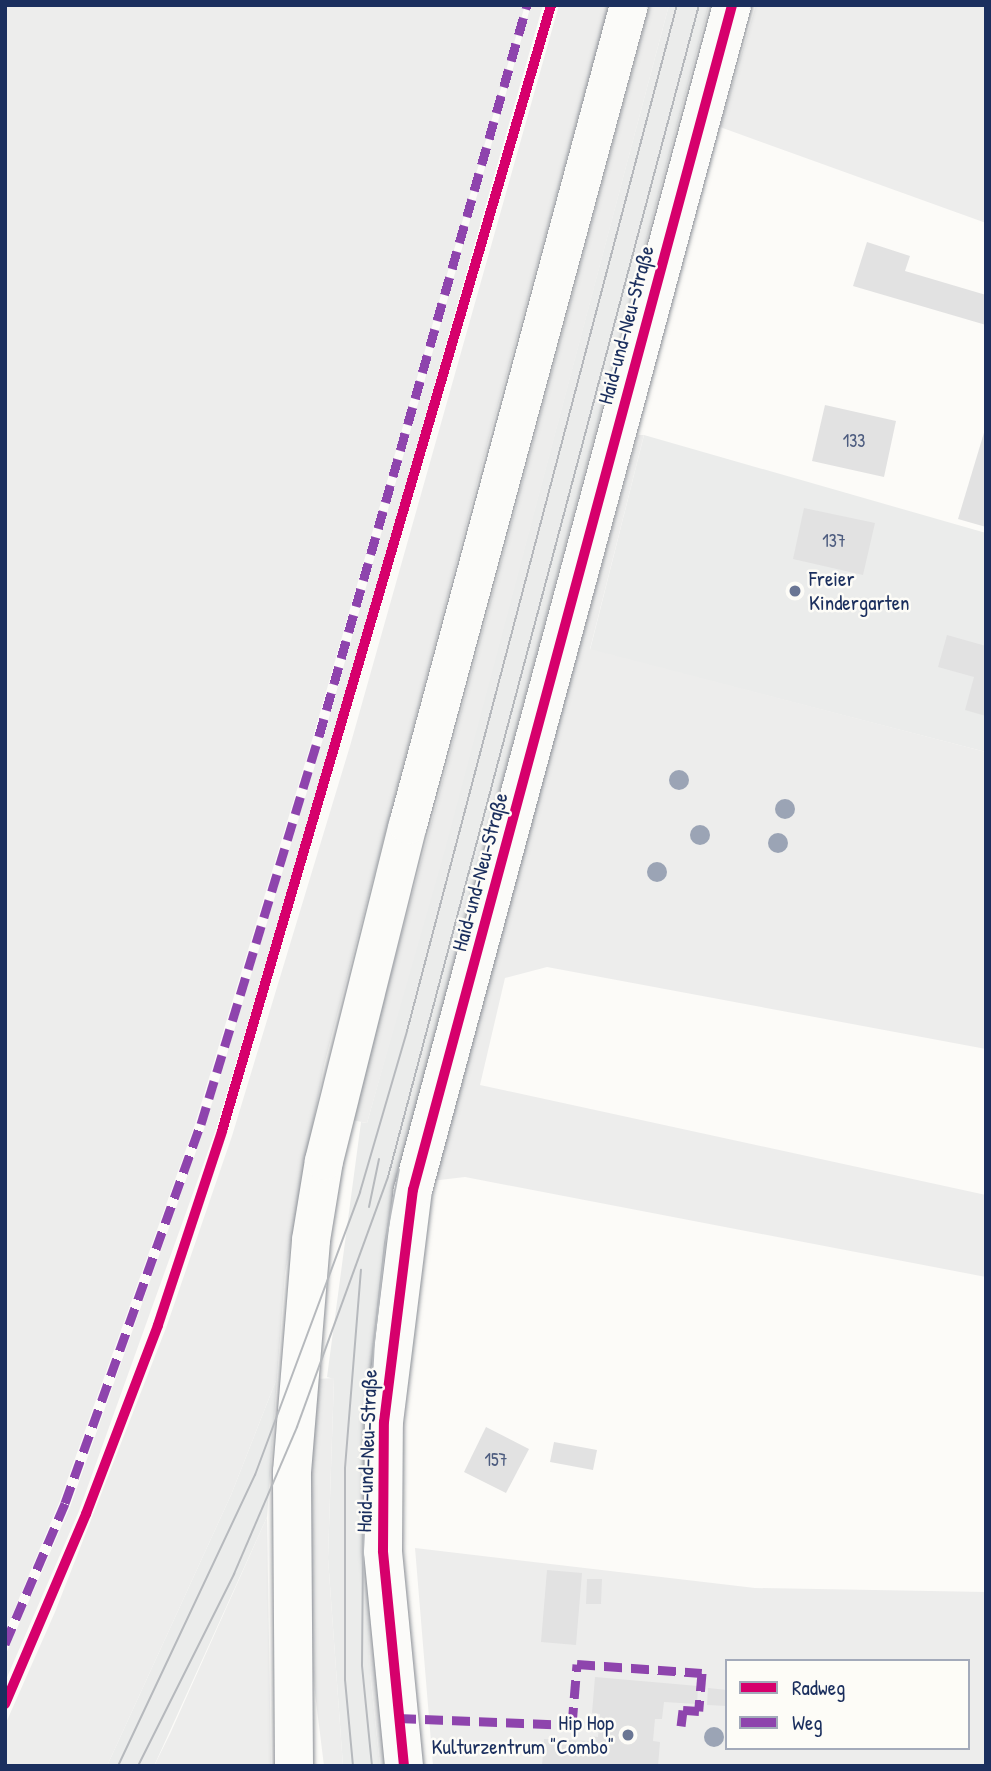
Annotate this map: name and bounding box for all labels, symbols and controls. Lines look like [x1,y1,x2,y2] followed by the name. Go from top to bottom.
[593,243,659,407] street label: Haid-und-Neu-Straße
[843,430,865,452] house number: 133
[822,530,846,552] house number: 137
[809,566,910,616] place label: Freier Kindergarten
[787,583,803,599] marker: Freier Kindergarten
[447,790,513,954] street label: Haid-und-Neu-Straße
[352,1369,382,1533] street label: Haid-und-Neu-Straße
[484,1449,508,1471] house number: 157
[725,1659,970,1750] legend
[792,1673,845,1702] text: Radweg
[792,1708,823,1737] text: Weg
[432,1710,614,1760] place label: Hip Hop Kulturzentrum "Combo"
[620,1727,636,1743] marker: Hip Hop Kulturzentrum "Combo"

